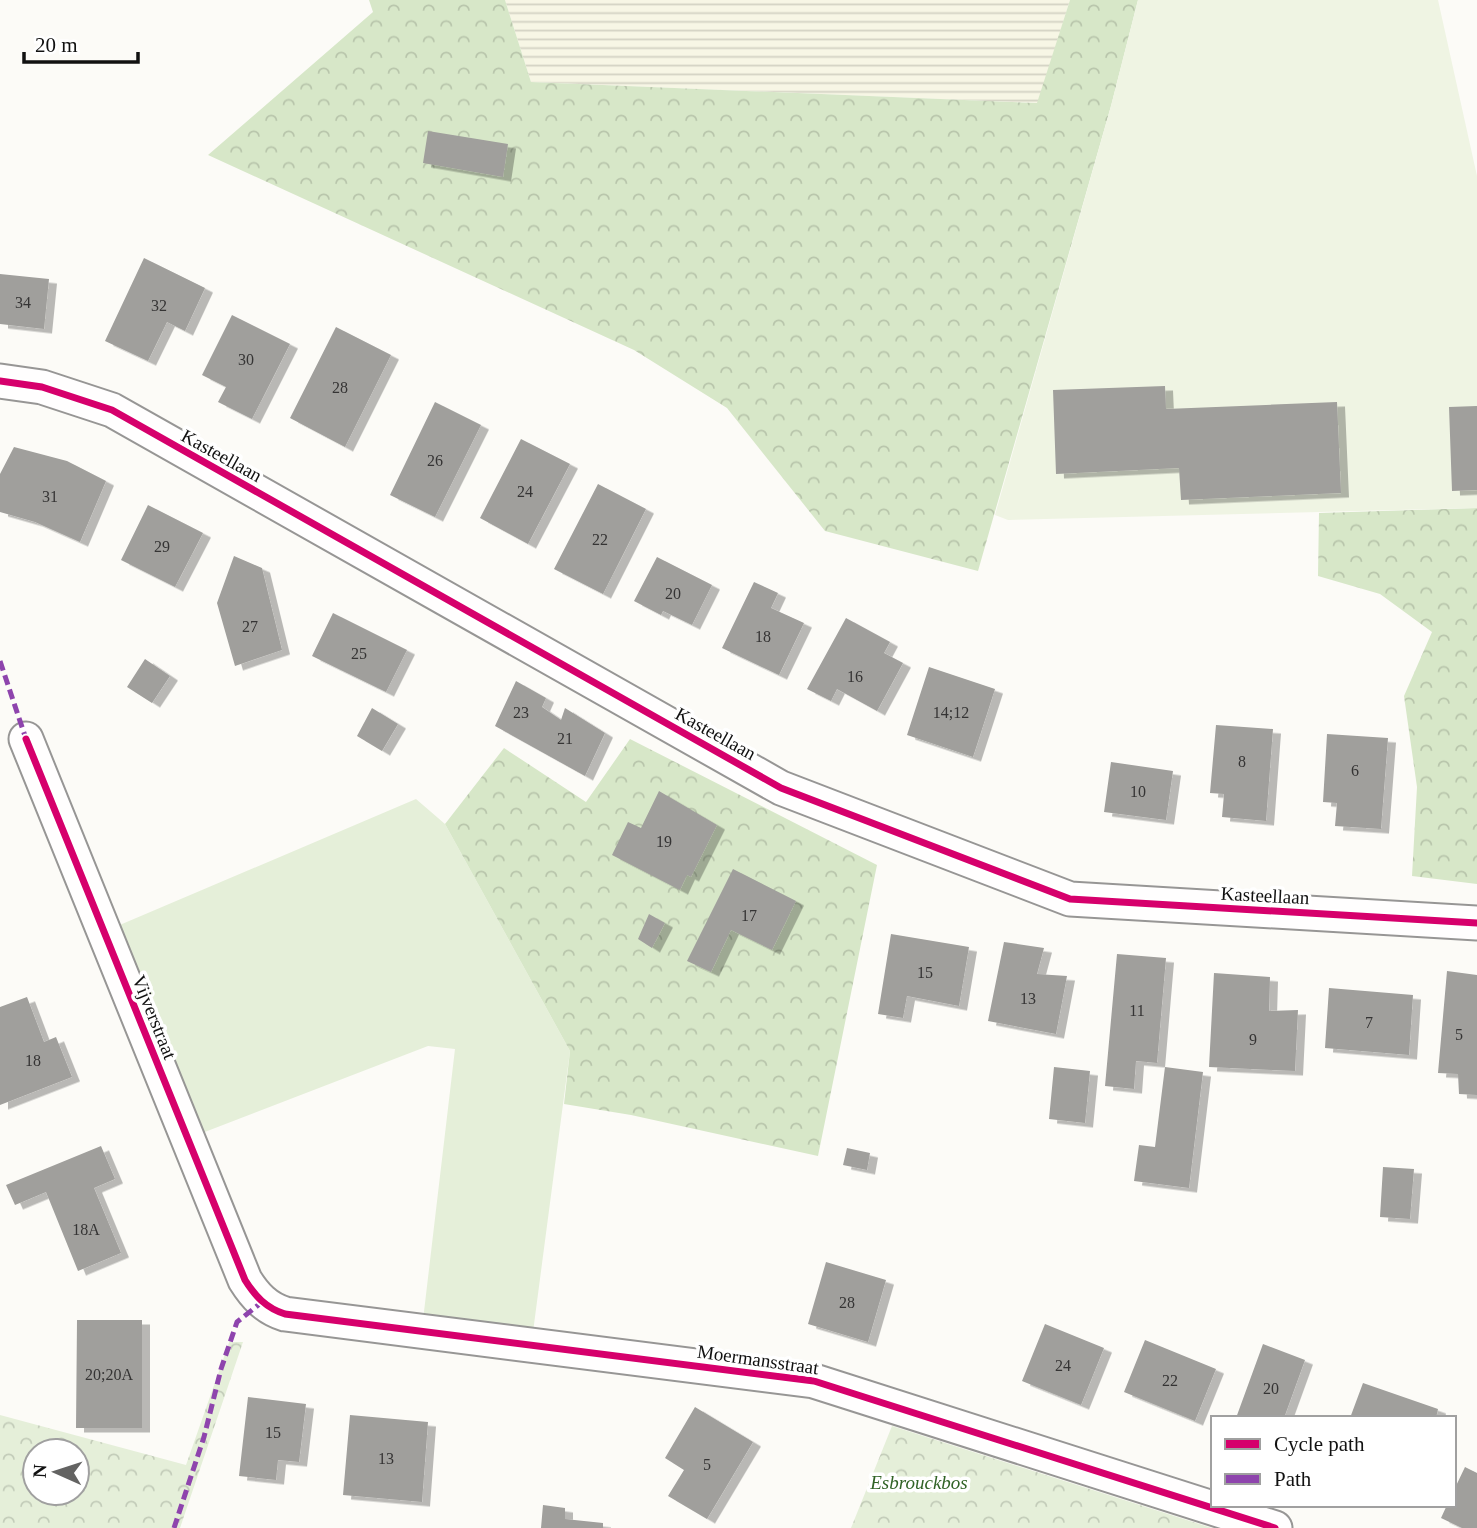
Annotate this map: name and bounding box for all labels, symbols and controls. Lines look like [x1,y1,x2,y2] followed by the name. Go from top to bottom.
[24,21,138,65] scale bar
[35,33,78,57] text: 20 m
[15,294,31,311] house number: 34
[151,297,167,314] house number: 32
[238,351,254,368] house number: 30
[332,379,348,396] house number: 28
[178,425,266,486] street label: Kasteellaan
[427,452,443,469] house number: 26
[517,483,533,500] house number: 24
[42,488,58,505] house number: 31
[592,531,608,548] house number: 22
[154,538,170,555] house number: 29
[665,585,681,602] house number: 20
[242,618,258,635] house number: 27
[755,628,771,645] house number: 18
[351,645,367,662] house number: 25
[847,668,863,685] house number: 16
[672,703,760,764] street label: Kasteellaan
[513,704,529,721] house number: 23
[933,704,969,721] house number: 14;12
[557,730,573,747] house number: 21
[1238,753,1246,770] house number: 8
[1351,762,1359,779] house number: 6
[1130,783,1146,800] house number: 10
[656,833,672,850] house number: 19
[1220,883,1310,908] street label: Kasteellaan
[741,907,757,924] house number: 17
[917,964,933,981] house number: 15
[128,972,181,1063] street label: Vijverstraat
[1020,990,1036,1007] house number: 13
[1129,1002,1145,1019] house number: 11
[1365,1014,1373,1031] house number: 7
[1455,1026,1463,1043] house number: 5
[1249,1031,1257,1048] house number: 9
[25,1052,41,1069] house number: 18
[72,1221,100,1238] house number: 18A
[839,1294,855,1311] house number: 28
[696,1341,821,1379] street label: Moermansstraat
[1055,1357,1071,1374] house number: 24
[85,1366,133,1383] house number: 20;20A
[1162,1372,1178,1389] house number: 22
[1263,1380,1279,1397] house number: 20
[1211,1416,1456,1507] legend
[265,1424,281,1441] house number: 15
[1274,1432,1365,1456] text: Cycle path
[21,1437,91,1507] north arrow
[378,1450,394,1467] house number: 13
[703,1456,711,1473] house number: 5
[29,1463,50,1479] text: N
[1274,1467,1312,1491] text: Path
[869,1472,968,1493] park label: Esbrouckbos

